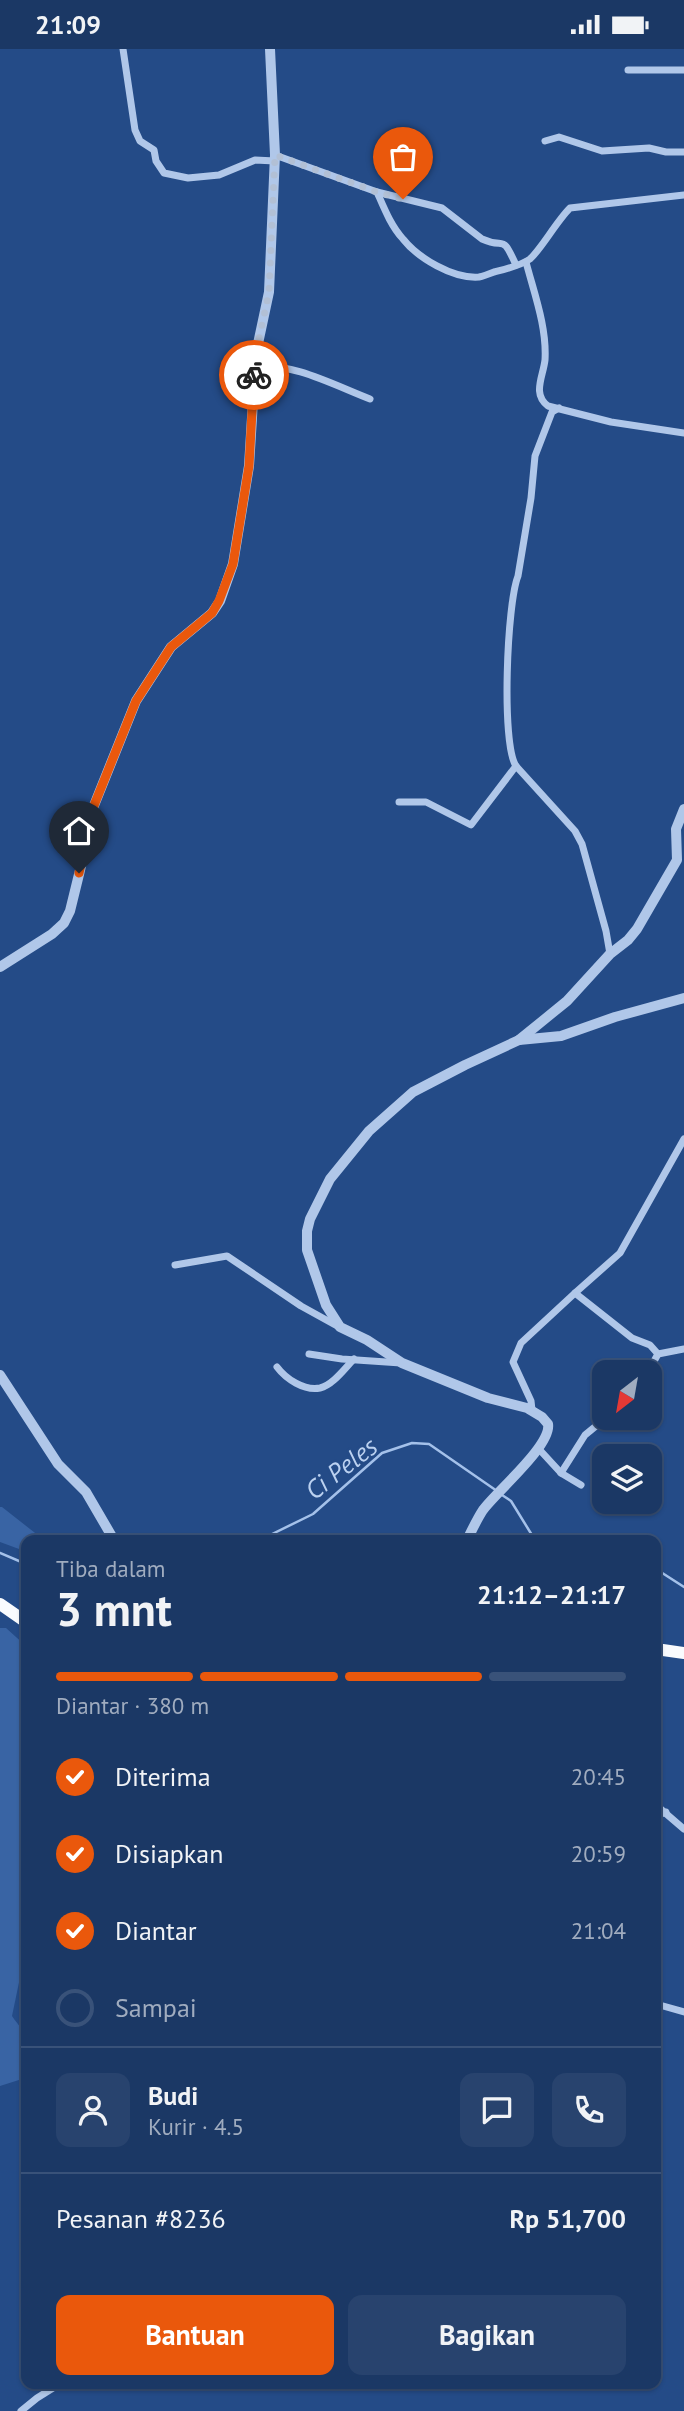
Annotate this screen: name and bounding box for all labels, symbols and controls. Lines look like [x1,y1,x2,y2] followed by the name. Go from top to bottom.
[35,8,101,41] text: 21:09
[373,127,433,199] pin
[384,138,422,176] icon: bag
[219,340,289,410] courier
[235,356,273,394] icon: bike
[49,801,109,873] pin
[60,812,98,850] icon: home
[592,1360,662,1430] north arrow
[592,1360,662,1514] map controls
[298,1429,384,1506] water label: Ci Peles
[592,1444,662,1514] button: layers
[56,1554,165,1583] text: Tiba dalam
[477,1578,626,1611] text: 21:12–21:17
[56,1579,172,1639] text: 3 mnt
[56,1691,209,1720] text: Diantar · 380 m
[56,1758,94,1796] icon: check
[115,1760,211,1793] text: Diterima
[571,1762,626,1791] text: 20:45
[56,1835,94,1873] icon: check
[115,1837,223,1870] text: Disiapkan
[571,1839,626,1868] text: 20:59
[56,1912,94,1950] icon: check
[115,1914,197,1947] text: Diantar
[571,1916,626,1945] text: 21:04
[115,1991,197,2024] text: Sampai
[56,2073,130,2147] button: person
[460,2073,534,2147] button: chat
[552,2073,626,2147] button: phone
[148,2079,198,2112] text: Budi
[148,2112,244,2141] text: Kurir · 4.5
[56,2202,226,2235] text: Pesanan #8236
[509,2202,626,2235] text: Rp 51,700
[56,2295,334,2375] button: Bantuan
[348,2295,626,2375] button: Bagikan

